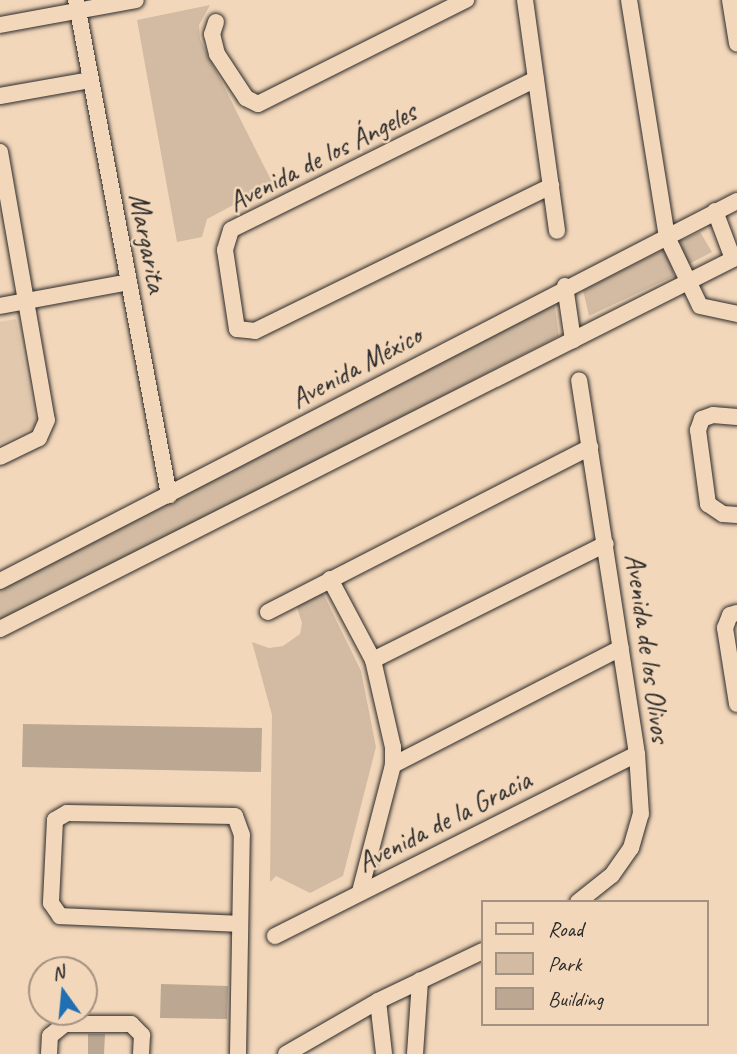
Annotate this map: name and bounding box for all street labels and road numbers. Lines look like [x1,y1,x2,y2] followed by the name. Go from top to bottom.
[222,95,422,219] street label: Avenida de los Ángeles
[122,190,174,296] street label: Margarita
[285,318,427,416] street label: Avenida México
[618,551,678,745] street label: Avenida de los Olivos
[351,762,537,880] street label: Avenida de la Gracia

